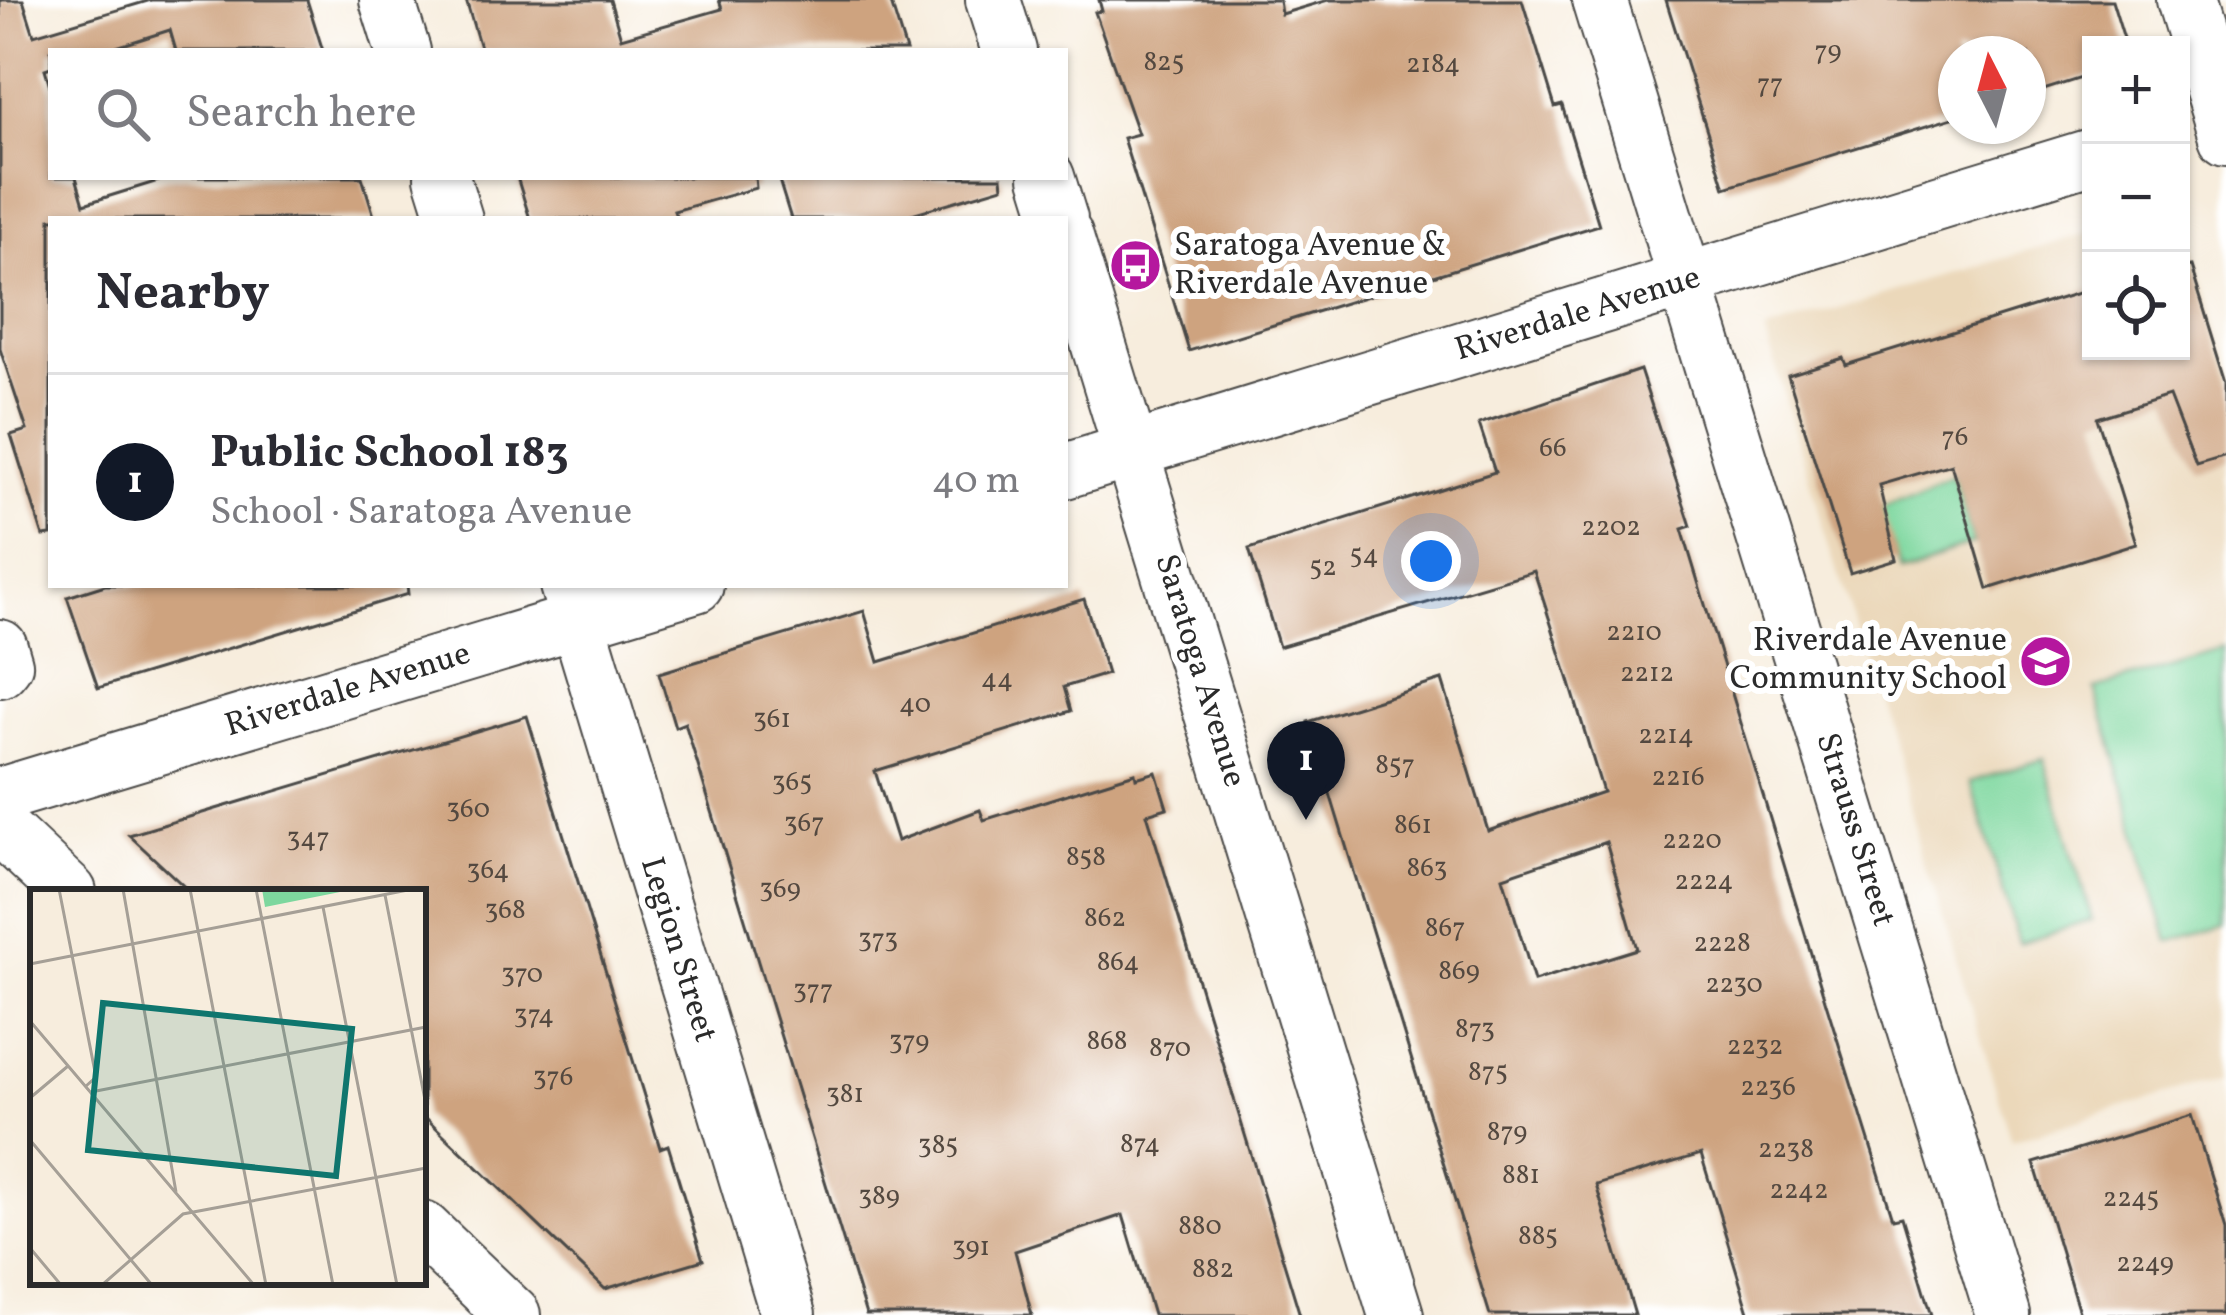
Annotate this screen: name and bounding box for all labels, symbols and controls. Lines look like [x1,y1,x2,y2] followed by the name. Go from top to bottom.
[1815,33,1841,71] house number: 79
[1938,36,2046,144] north arrow
[2082,36,2190,360] map controls
[2082,36,2190,144] button: +
[1143,44,1185,82] house number: 825
[1406,46,1460,84] house number: 2184
[48,48,1068,180] search box
[1757,66,1783,104] house number: 77
[90,81,156,147] icon: search
[186,83,417,146] text: Search here
[2082,144,2190,252] button: −
[1174,224,1446,308] place label: Saratoga Avenue & Riverdale Avenue
[1107,238,1163,294] bus stop icon: Saratoga Avenue & Riverdale Avenue
[2082,252,2190,360] button: locate
[1450,256,1706,374] street label: Riverdale Avenue
[96,259,270,330] text: Nearby
[1942,419,1968,457] house number: 76
[210,423,569,486] text: Public School 183
[1539,430,1567,468] house number: 66
[127,455,143,509] text: 1
[932,455,1020,509] text: 40 m
[210,486,632,540] text: School · Saratoga Avenue
[1581,509,1641,547] house number: 2202
[1401,531,1461,591] your location
[1349,537,1379,575] house number: 54
[1142,549,1256,793] street label: Saratoga Avenue
[1309,549,1337,587] house number: 52
[1606,614,1662,652] house number: 2210
[1730,619,2007,703] place label: Riverdale Avenue Community School
[220,632,476,750] street label: Riverdale Avenue
[2018,633,2074,689] school or university icon: Riverdale Avenue Community School
[1620,655,1674,693] house number: 2212
[981,661,1013,699] house number: 44
[899,686,931,724] house number: 40
[753,701,791,739] house number: 361
[1638,717,1694,755] house number: 2214
[1267,721,1345,820] pin: 1
[1803,728,1905,932] street label: Strauss Street
[1375,747,1415,785] house number: 857
[1651,759,1705,797] house number: 2216
[772,764,812,802] house number: 365
[446,791,490,829] house number: 360
[784,805,824,843] house number: 367
[1394,807,1432,845] house number: 861
[286,820,330,858] house number: 347
[1662,822,1722,860] house number: 2220
[1066,839,1106,877] house number: 858
[1407,850,1447,888] house number: 863
[467,852,509,890] house number: 364
[627,852,727,1048] street label: Legion Street
[1675,863,1733,901] house number: 2224
[759,871,801,909] house number: 369
[30,889,426,1285] inset map
[484,892,526,930] house number: 368
[1084,900,1126,938] house number: 862
[1425,910,1465,948] house number: 867
[858,921,898,959] house number: 373
[1693,925,1751,963] house number: 2228
[1097,944,1139,982] house number: 864
[1438,953,1480,991] house number: 869
[501,956,543,994] house number: 370
[1705,966,1763,1004] house number: 2230
[793,972,833,1010] house number: 377
[514,997,554,1035] house number: 374
[1455,1011,1495,1049] house number: 873
[889,1023,929,1061] house number: 379
[1086,1023,1128,1061] house number: 868
[1727,1028,1783,1066] house number: 2232
[1149,1030,1191,1068] house number: 870
[1468,1054,1508,1092] house number: 875
[533,1059,573,1097] house number: 376
[1740,1069,1796,1107] house number: 2236
[826,1076,864,1114] house number: 381
[1487,1114,1527,1152] house number: 879
[1120,1126,1160,1164] house number: 874
[918,1127,958,1165] house number: 385
[1758,1131,1814,1169] house number: 2238
[1502,1157,1540,1195] house number: 881
[1770,1172,1828,1210] house number: 2242
[858,1178,900,1216] house number: 389
[2103,1180,2159,1218] house number: 2245
[1178,1208,1222,1246] house number: 880
[1518,1218,1558,1256] house number: 885
[952,1229,990,1267] house number: 391
[2116,1245,2174,1283] house number: 2249
[1192,1251,1234,1289] house number: 882

